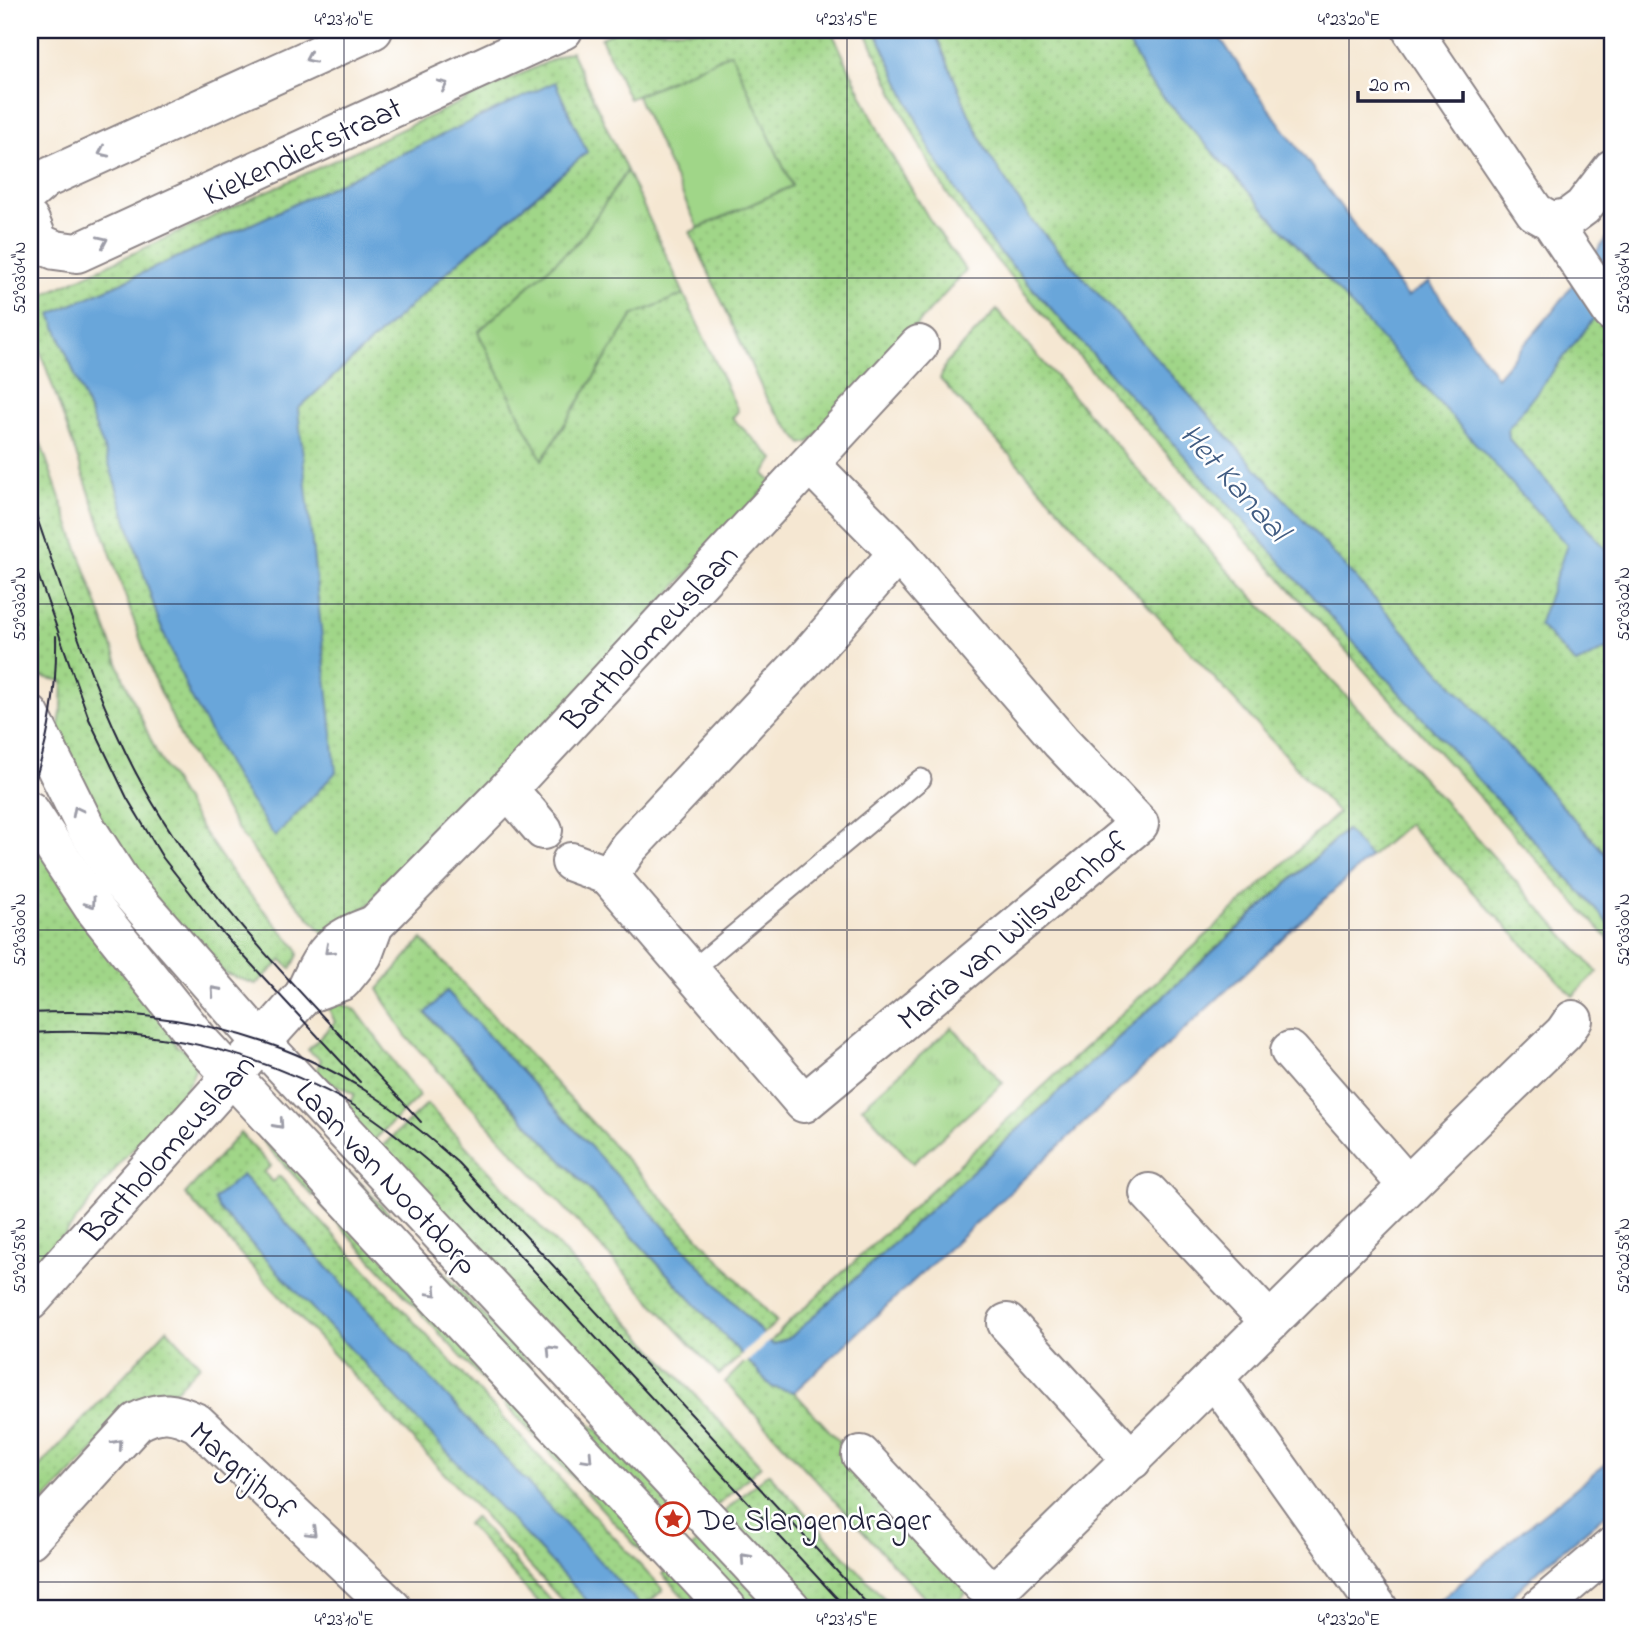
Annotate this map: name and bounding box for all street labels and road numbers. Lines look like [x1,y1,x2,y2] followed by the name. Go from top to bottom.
[196,86,411,220] street label: Kiekendiefstraat
[551,535,751,745] street label: Bartholomeuslaan
[888,822,1140,1044] street label: Maria van Wilsveenhof
[71,1045,268,1257] street label: Bartholomeuslaan
[283,1072,488,1287] street label: Laan van Nootdorp
[177,1412,305,1534] street label: Margrijhof

